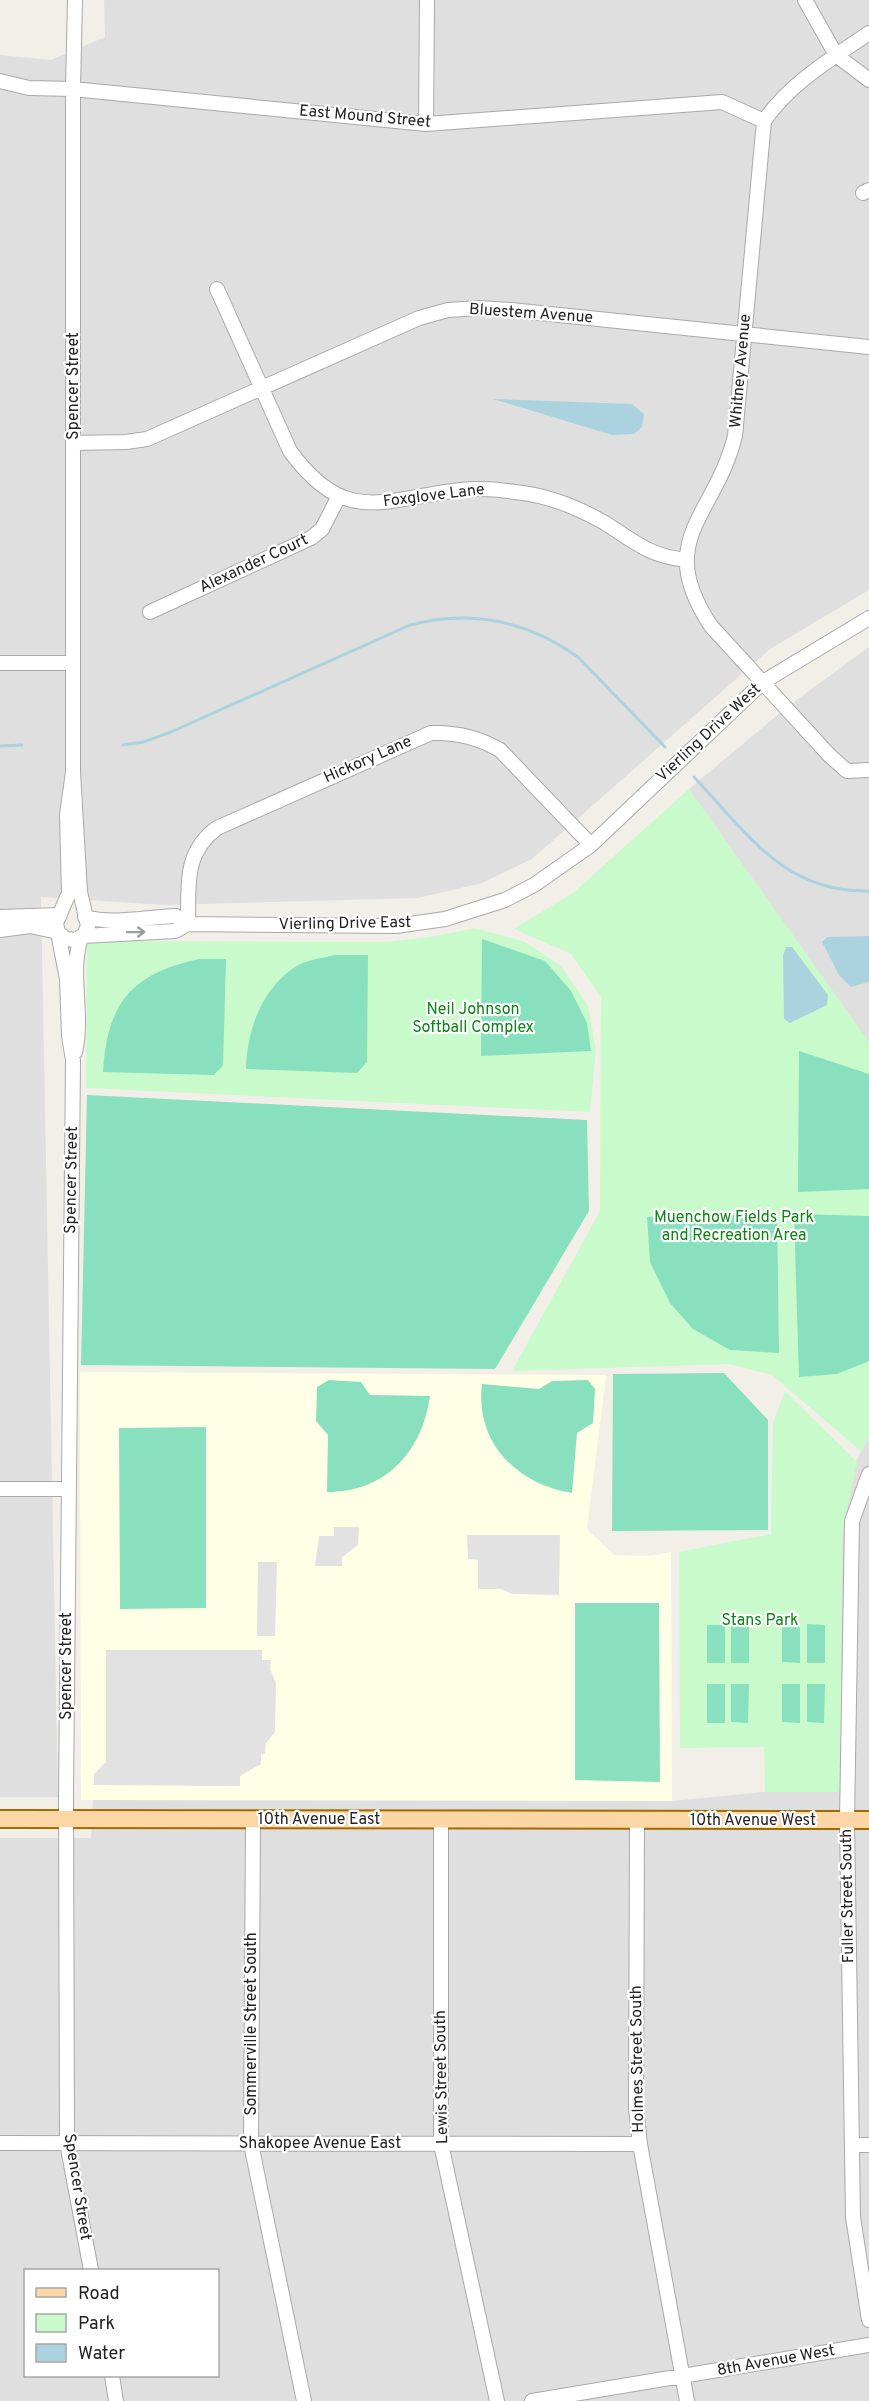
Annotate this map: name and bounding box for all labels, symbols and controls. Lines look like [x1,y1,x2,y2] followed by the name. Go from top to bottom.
[298,101,432,133] street label: East Mound Street
[468,300,594,328] street label: Bluestem Avenue
[726,313,756,429] street label: Whitney Avenue
[64,332,84,440] street label: Spencer Street
[382,480,486,512] street label: Foxglove Lane
[196,530,312,598] street label: Alexander Court
[652,679,766,787] street label: Vierling Drive West
[321,732,415,788] street label: Hickory Lane
[279,913,411,935] street label: Vierling Drive East
[125,926,145,938] one-way arrow
[412,1000,534,1038] park label: Neil Johnson Softball Complex
[61,1126,83,1234] street label: Spencer Street
[654,1208,814,1246] park label: Muenchow Fields Park and Recreation Area
[721,1611,799,1631] park label: Stans Park
[57,1612,77,1720] street label: Spencer Street
[258,1810,380,1830] street label: 10th Avenue East
[690,1811,816,1831] street label: 10th Avenue West
[837,1829,859,1963] street label: Fuller Street South
[242,1932,262,2116] street label: Sommerville Street South
[627,1985,649,2133] street label: Holmes Street South
[431,2010,453,2144] street label: Lewis Street South
[59,2132,95,2242] street label: Spencer Street
[239,2134,401,2154] street label: Shakopee Avenue East
[24,2269,219,2377] legend
[78,2283,120,2306] text: Road
[78,2313,115,2336] text: Park
[716,2341,836,2381] street label: 8th Avenue West
[78,2343,125,2366] text: Water

